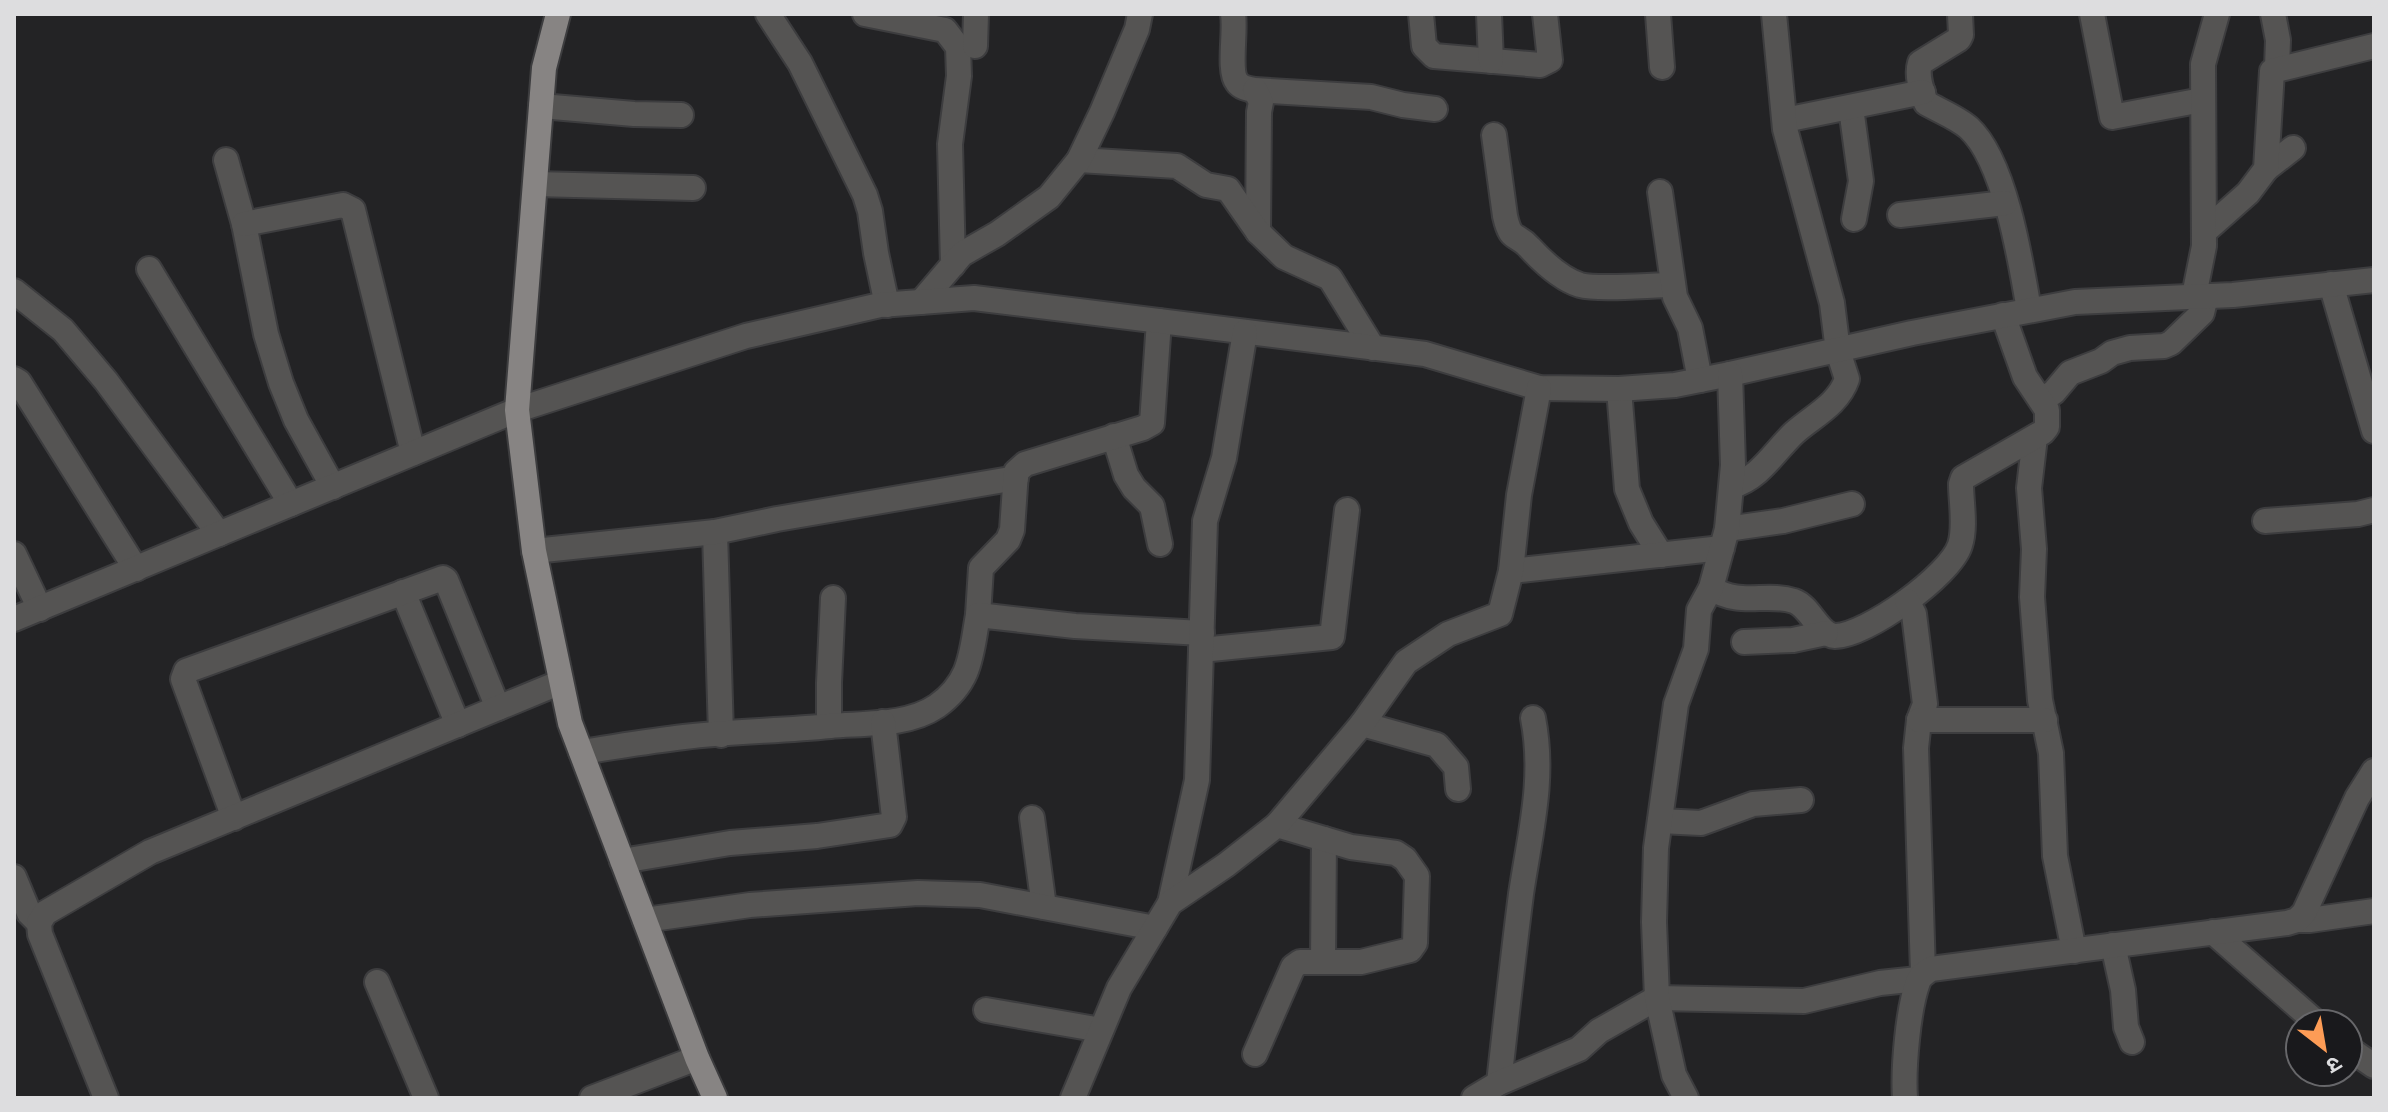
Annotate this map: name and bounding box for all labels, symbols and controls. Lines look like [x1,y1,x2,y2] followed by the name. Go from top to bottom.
[2284,1008,2364,1088] north arrow
[2321,1051,2346,1079] text: उ

